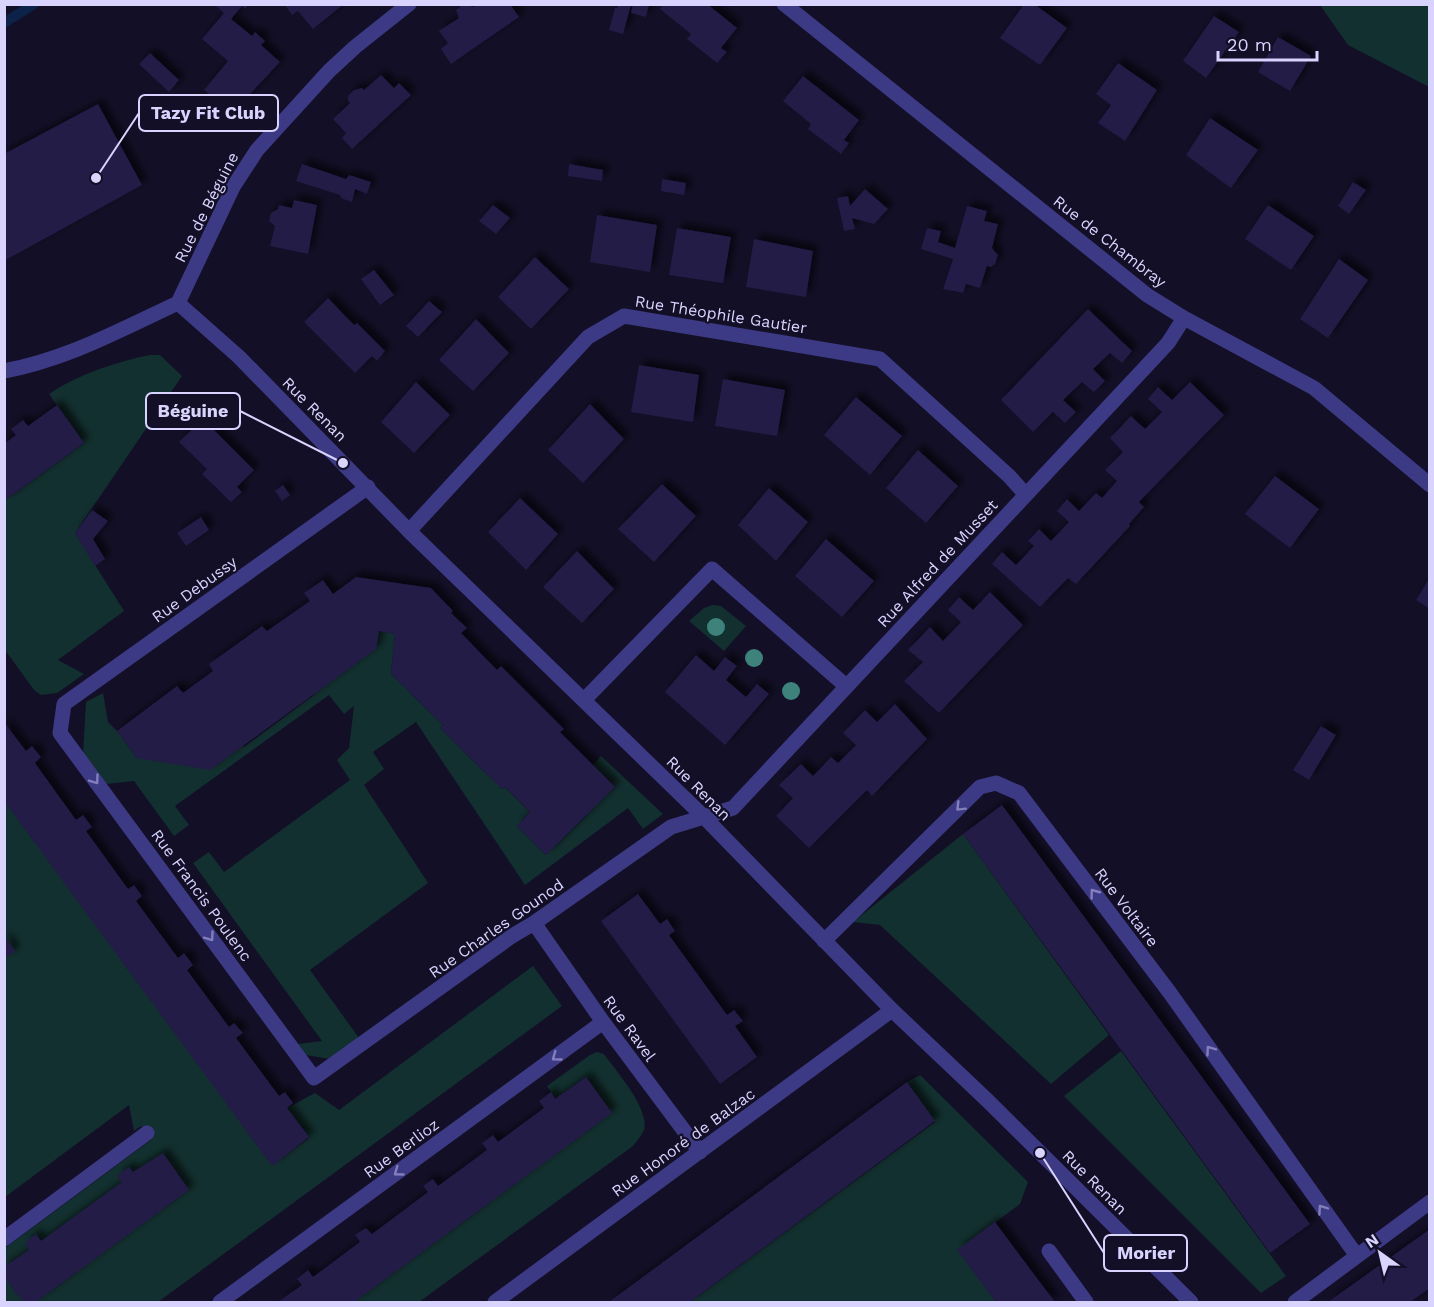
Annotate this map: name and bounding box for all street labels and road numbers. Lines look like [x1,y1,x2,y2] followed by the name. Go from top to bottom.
[170,149,242,266] street label: Rue de Béguine
[1049,191,1171,292] street label: Rue de Chambray
[634,292,809,338] street label: Rue Théophile Gautier
[278,373,351,446] street label: Rue Renan
[873,495,1002,631] street label: Rue Alfred de Musset
[148,552,241,627] street label: Rue Debussy
[662,752,735,825] street label: Rue Renan
[147,826,256,965] street label: Rue Francis Poulenc
[1091,864,1162,950] street label: Rue Voltaire
[425,875,567,982] street label: Rue Charles Gounod
[599,992,660,1065] street label: Rue Ravel
[608,1084,759,1201] street label: Rue Honoré de Balzac
[360,1115,443,1182] street label: Rue Berlioz
[1058,1146,1131,1219] street label: Rue Renan

